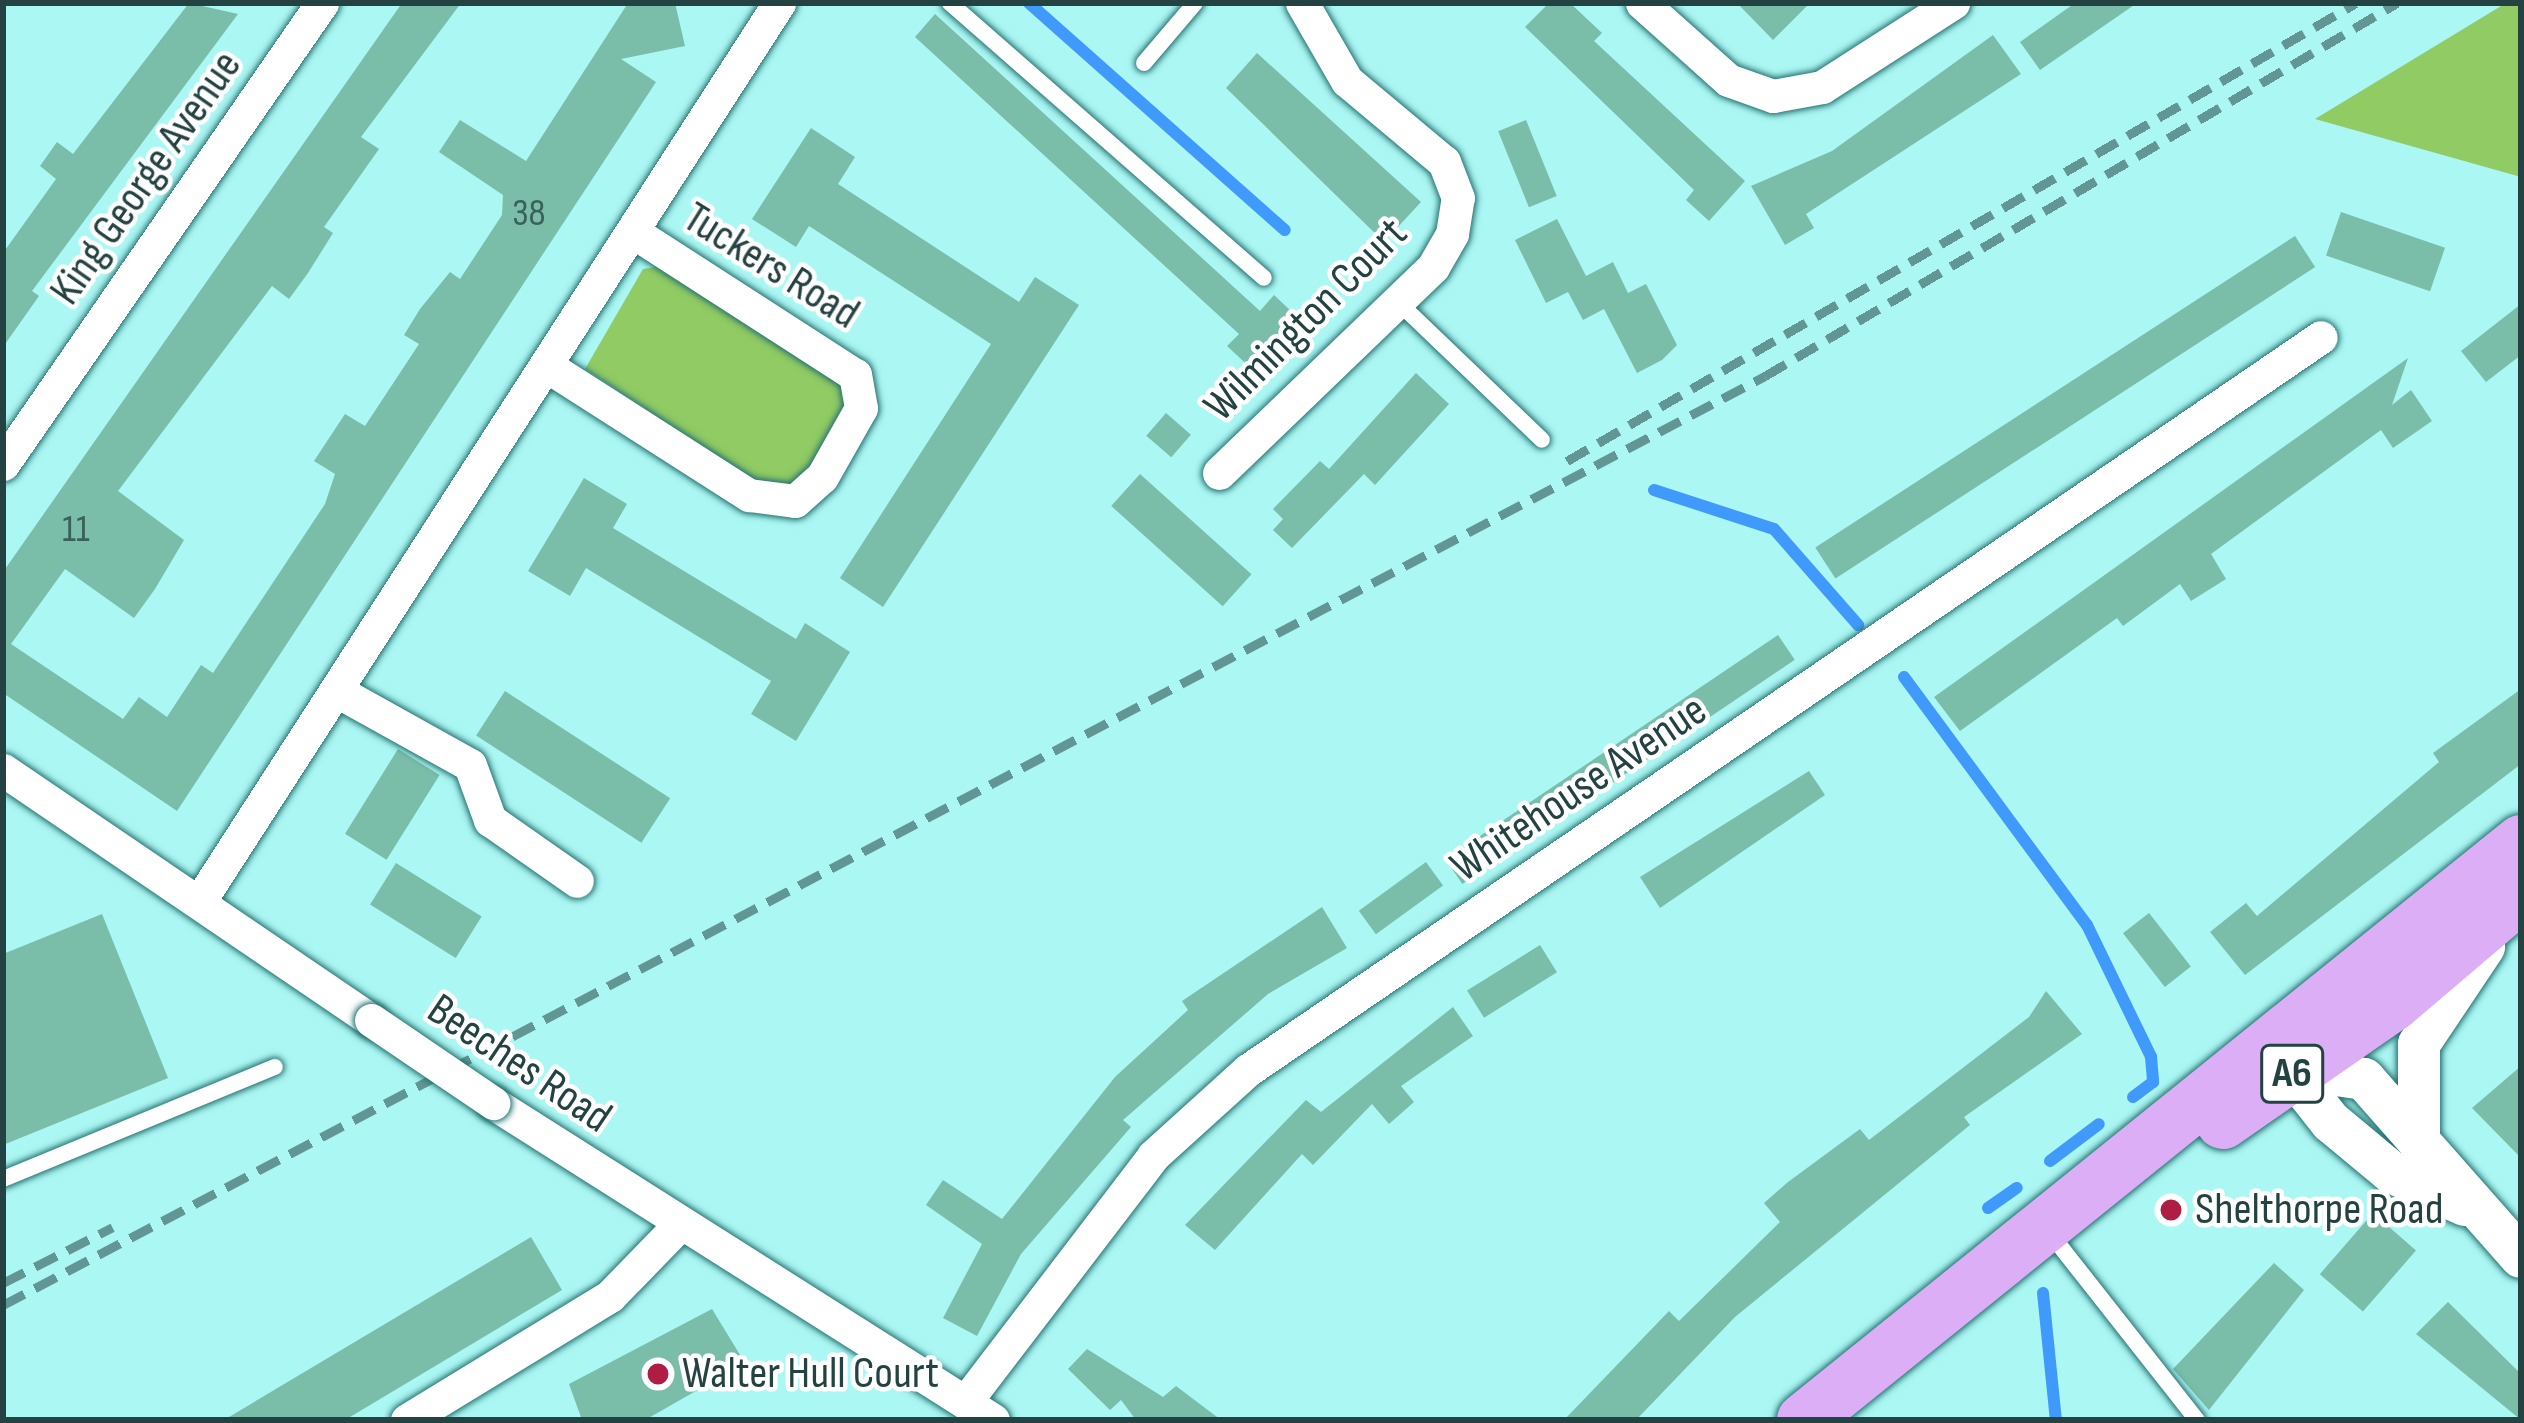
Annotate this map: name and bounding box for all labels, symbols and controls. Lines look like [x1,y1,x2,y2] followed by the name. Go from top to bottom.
[39,41,253,315] street label: King George Avenue
[512,191,546,237] house number: 38
[673,191,869,341] street label: Tuckers Road
[1193,207,1419,433] street label: Wilmington Court
[62,507,90,553] house number: 11
[1441,684,1717,894] street label: Whitehouse Avenue
[417,983,621,1145] street label: Beeches Road
[2259,1038,2325,1110] road number: A6
[2195,1183,2443,1237] place label: Shelthorpe Road
[2158,1197,2184,1223] marker: Shelthorpe Road
[682,1347,939,1401] place label: Walter Hull Court
[645,1361,671,1387] marker: Walter Hull Court

